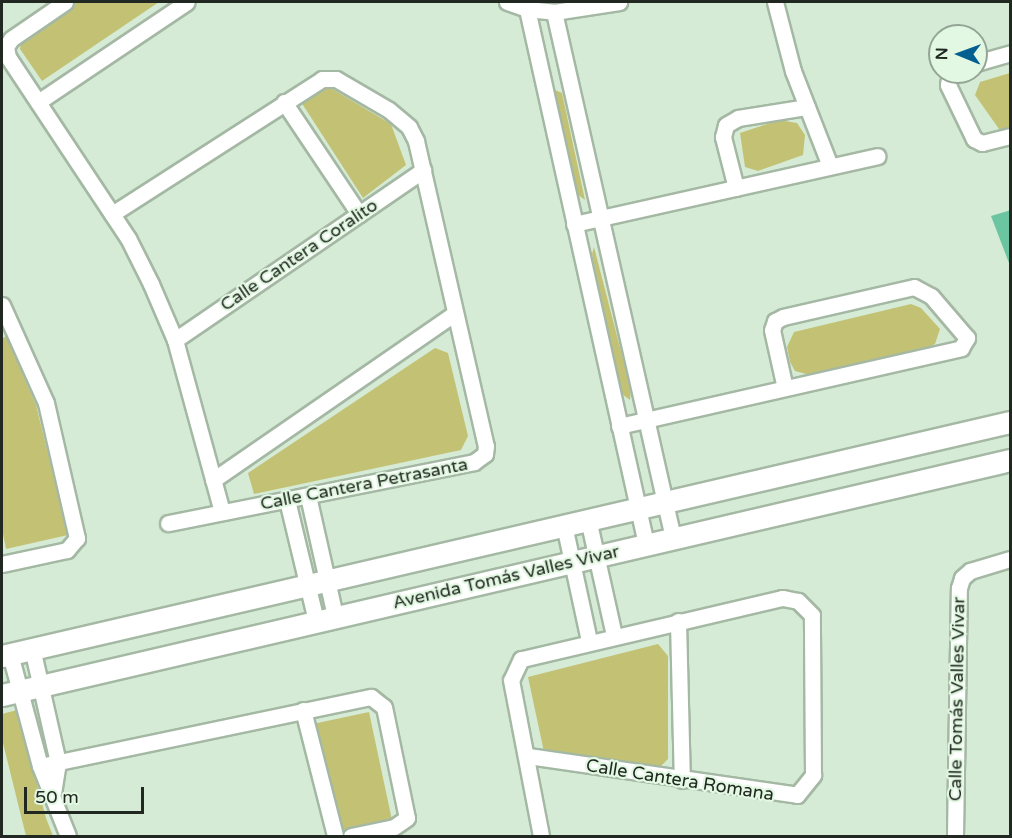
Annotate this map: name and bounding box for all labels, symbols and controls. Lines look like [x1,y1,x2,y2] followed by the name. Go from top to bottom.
[928,24,988,84] north arrow
[932,47,952,60] text: N
[216,194,382,316] street label: Calle Cantera Coralito
[258,453,470,515] street label: Calle Cantera Petrasanta
[391,540,621,614] street label: Avenida Tomás Valles Vivar
[944,597,970,801] street label: Calle Tomás Valles Vivar
[585,754,775,806] street label: Calle Cantera Romana
[27,775,147,813] scale bar
[35,786,79,808] text: 50 m

